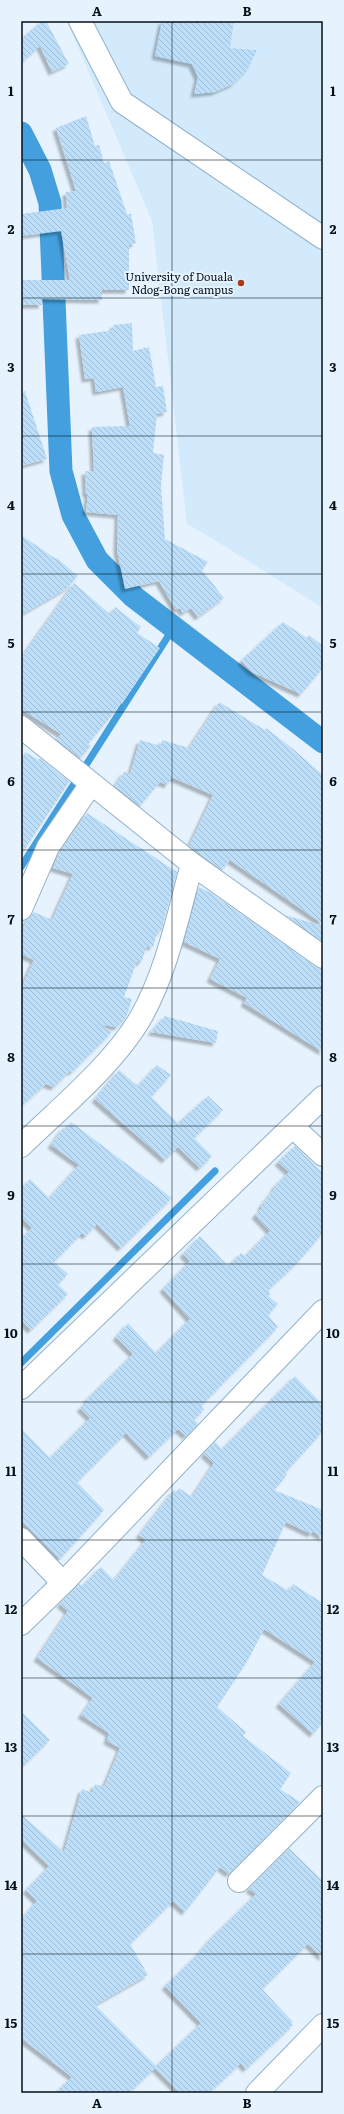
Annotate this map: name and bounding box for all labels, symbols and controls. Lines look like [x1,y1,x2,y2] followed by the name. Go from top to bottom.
[92,1,102,20] text: A
[243,1,252,20] text: B
[8,81,14,100] text: 1
[330,81,336,100] text: 1
[8,219,15,238] text: 2
[330,219,337,238] text: 2
[125,268,233,297] place label: University of Douala Ndog-Bong campus
[236,278,246,288] marker: University of Douala Ndog-Bong campus
[7,357,15,376] text: 3
[329,357,337,376] text: 3
[7,495,15,514] text: 4
[329,495,337,514] text: 4
[7,633,15,652] text: 5
[329,633,337,652] text: 5
[7,771,15,790] text: 6
[329,771,337,790] text: 6
[7,909,15,928] text: 7
[329,909,337,928] text: 7
[7,1047,15,1066] text: 8
[329,1047,337,1066] text: 8
[7,1185,15,1204] text: 9
[329,1185,337,1204] text: 9
[4,1323,18,1342] text: 10
[326,1323,340,1342] text: 10
[6,1461,17,1480] text: 11
[328,1461,339,1480] text: 11
[5,1599,17,1618] text: 12
[327,1599,339,1618] text: 12
[5,1737,17,1756] text: 13
[327,1737,339,1756] text: 13
[5,1875,18,1894] text: 14
[327,1875,340,1894] text: 14
[5,2013,17,2032] text: 15
[327,2013,339,2032] text: 15
[92,2093,102,2112] text: A
[243,2093,252,2112] text: B

